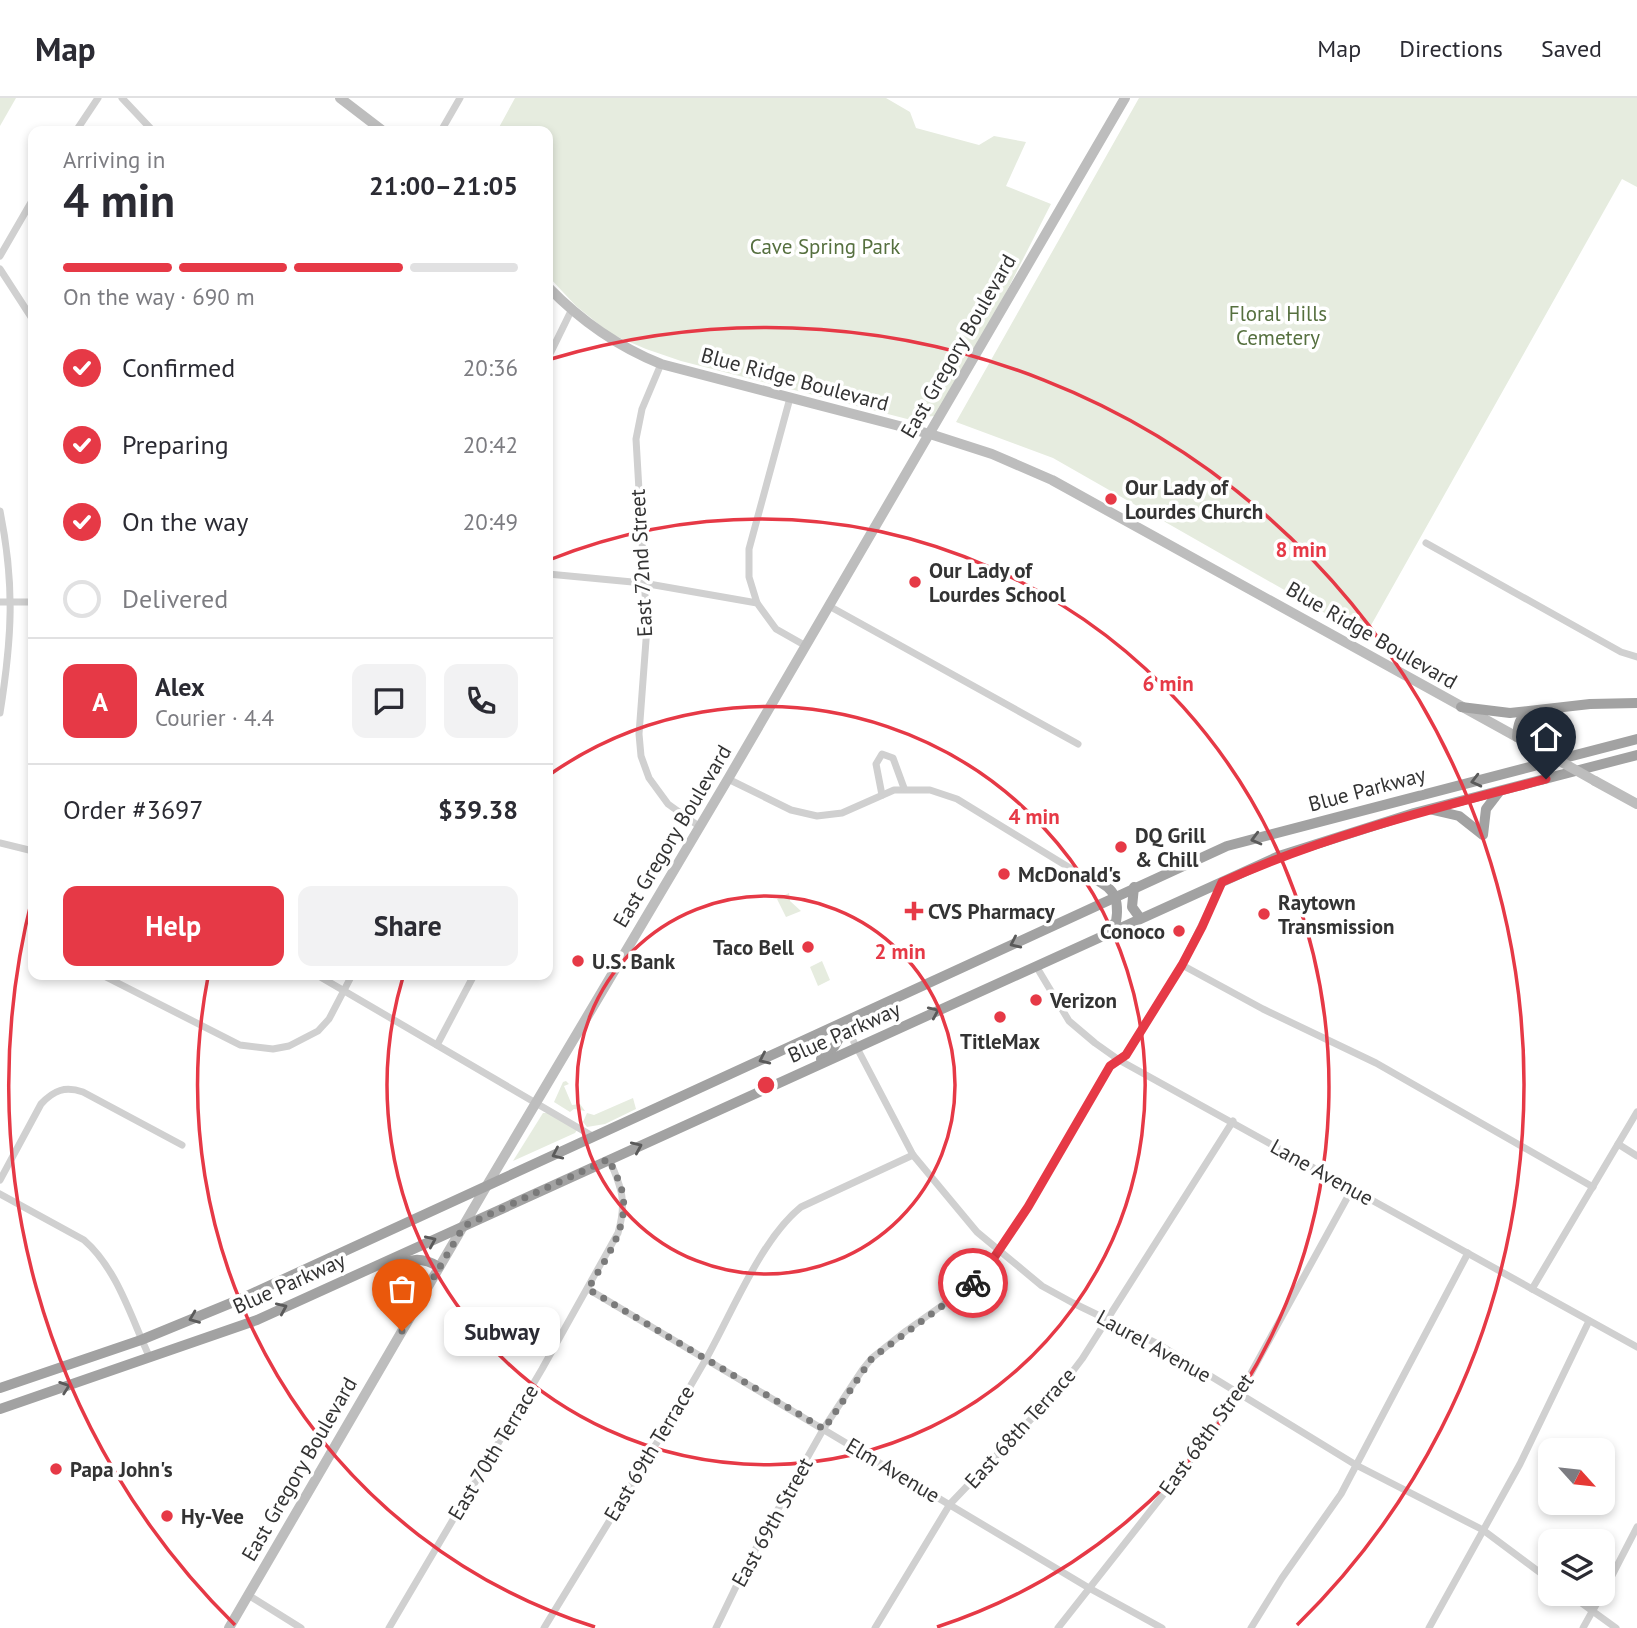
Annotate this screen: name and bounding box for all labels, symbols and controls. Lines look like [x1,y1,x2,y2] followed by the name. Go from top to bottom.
[35,27,96,70] text: Map
[1317,33,1361,64] text: Map
[1399,33,1503,64] text: Directions
[1541,33,1602,64] text: Saved
[63,145,165,174] text: Arriving in
[369,169,518,202] text: 21:00–21:05
[63,170,175,230] text: 4 min
[750,233,900,260] park label: Cave Spring Park
[894,249,1022,443] street label: East Gregory Boulevard
[63,282,255,311] text: On the way · 690 m
[1229,300,1327,351] park label: Floral Hills Cemetery
[698,341,892,417] street label: Blue Ridge Boulevard
[63,349,101,387] icon: check
[122,351,235,384] text: Confirmed
[463,353,518,382] text: 20:36
[63,426,101,464] icon: check
[122,428,229,461] text: Preparing
[463,430,518,459] text: 20:42
[1125,474,1263,525] place label: Our Lady of Lourdes Church
[624,488,658,638] street label: East 72nd Street
[1103,491,1119,507] marker: Our Lady of Lourdes Church
[63,503,101,541] icon: check
[122,505,248,538] text: On the way
[463,507,518,536] text: 20:49
[1275,536,1327,563] text: 8 min
[929,557,1066,608] place label: Our Lady of Lourdes School
[907,574,923,590] marker: Our Lady of Lourdes School
[1282,575,1462,695] street label: Blue Ridge Boulevard
[122,582,228,615] text: Delivered
[352,664,426,738] button: chat
[444,664,518,738] button: phone
[155,670,205,703] text: Alex
[1142,670,1194,697] text: 6 min
[92,685,108,718] text: A
[155,703,274,732] text: Courier · 4.4
[1516,707,1576,779] pin
[1527,718,1565,756] icon: home
[607,740,737,932] street label: East Gregory Boulevard
[1305,760,1429,818] street label: Blue Parkway
[1470,773,1482,787] one-way arrow
[63,793,203,826] text: Order #3697
[438,793,518,826] text: $39.38
[1008,803,1060,830] text: 4 min
[1135,822,1206,873] place label: DQ Grill & Chill
[1250,830,1262,845] one-way arrow
[1113,839,1129,855] marker: DQ Grill & Chill
[1018,861,1121,888] place label: McDonald's
[996,866,1012,882] marker: McDonald's
[63,886,284,966] button: Help
[298,886,518,966] button: Share
[1278,889,1394,940] place label: Raytown Transmission
[928,898,1056,925] place label: CVS Pharmacy
[906,903,922,919] marker: CVS Pharmacy
[1256,906,1272,922] marker: Raytown Transmission
[1100,918,1165,945] place label: Conoco
[1171,923,1187,939] marker: Conoco
[713,934,795,961] place label: Taco Bell
[1010,935,1022,949] one-way arrow
[874,938,926,965] text: 2 min
[800,939,816,955] marker: Taco Bell
[592,948,676,975] place label: U.S. Bank
[570,953,586,969] marker: U.S. Bank
[1049,987,1117,1014] place label: Verizon
[1028,992,1044,1008] marker: Verizon
[784,995,905,1069] street label: Blue Parkway
[926,1006,939,1020] one-way arrow
[992,1009,1008,1025] marker: TitleMax
[960,1028,1040,1055] place label: TitleMax
[759,1051,771,1065] one-way arrow
[754,1073,778,1097] centre of rings
[1266,1133,1378,1211] street label: Lane Avenue
[630,1141,642,1155] one-way arrow
[552,1146,564,1160] one-way arrow
[424,1235,436,1249] one-way arrow
[229,1246,350,1320] street label: Blue Parkway
[938,1248,1008,1318] courier
[372,1259,432,1331] pin
[954,1264,992,1302] icon: bike
[383,1270,421,1308] icon: bag
[275,1302,287,1316] one-way arrow
[1092,1303,1216,1389] street label: Laurel Avenue
[444,1306,560,1356] callout: Subway
[188,1310,200,1324] one-way arrow
[464,1317,540,1346] text: Subway
[959,1362,1081,1494] street label: East 68th Terrace
[1153,1368,1259,1500] street label: East 68th Street
[235,1372,363,1566] street label: East Gregory Boulevard
[442,1379,544,1525] street label: East 70th Terrace
[598,1380,700,1526] street label: East 69th Terrace
[58,1381,70,1395] one-way arrow
[841,1431,945,1509] street label: Elm Avenue
[1538,1438,1615,1516] north arrow
[1538,1438,1615,1606] map controls
[725,1452,819,1592] street label: East 69th Street
[70,1456,173,1483] place label: Papa John's
[48,1461,64,1477] marker: Papa John's
[181,1503,244,1530] place label: Hy-Vee
[159,1508,175,1524] marker: Hy-Vee
[1538,1529,1615,1606] button: layers

